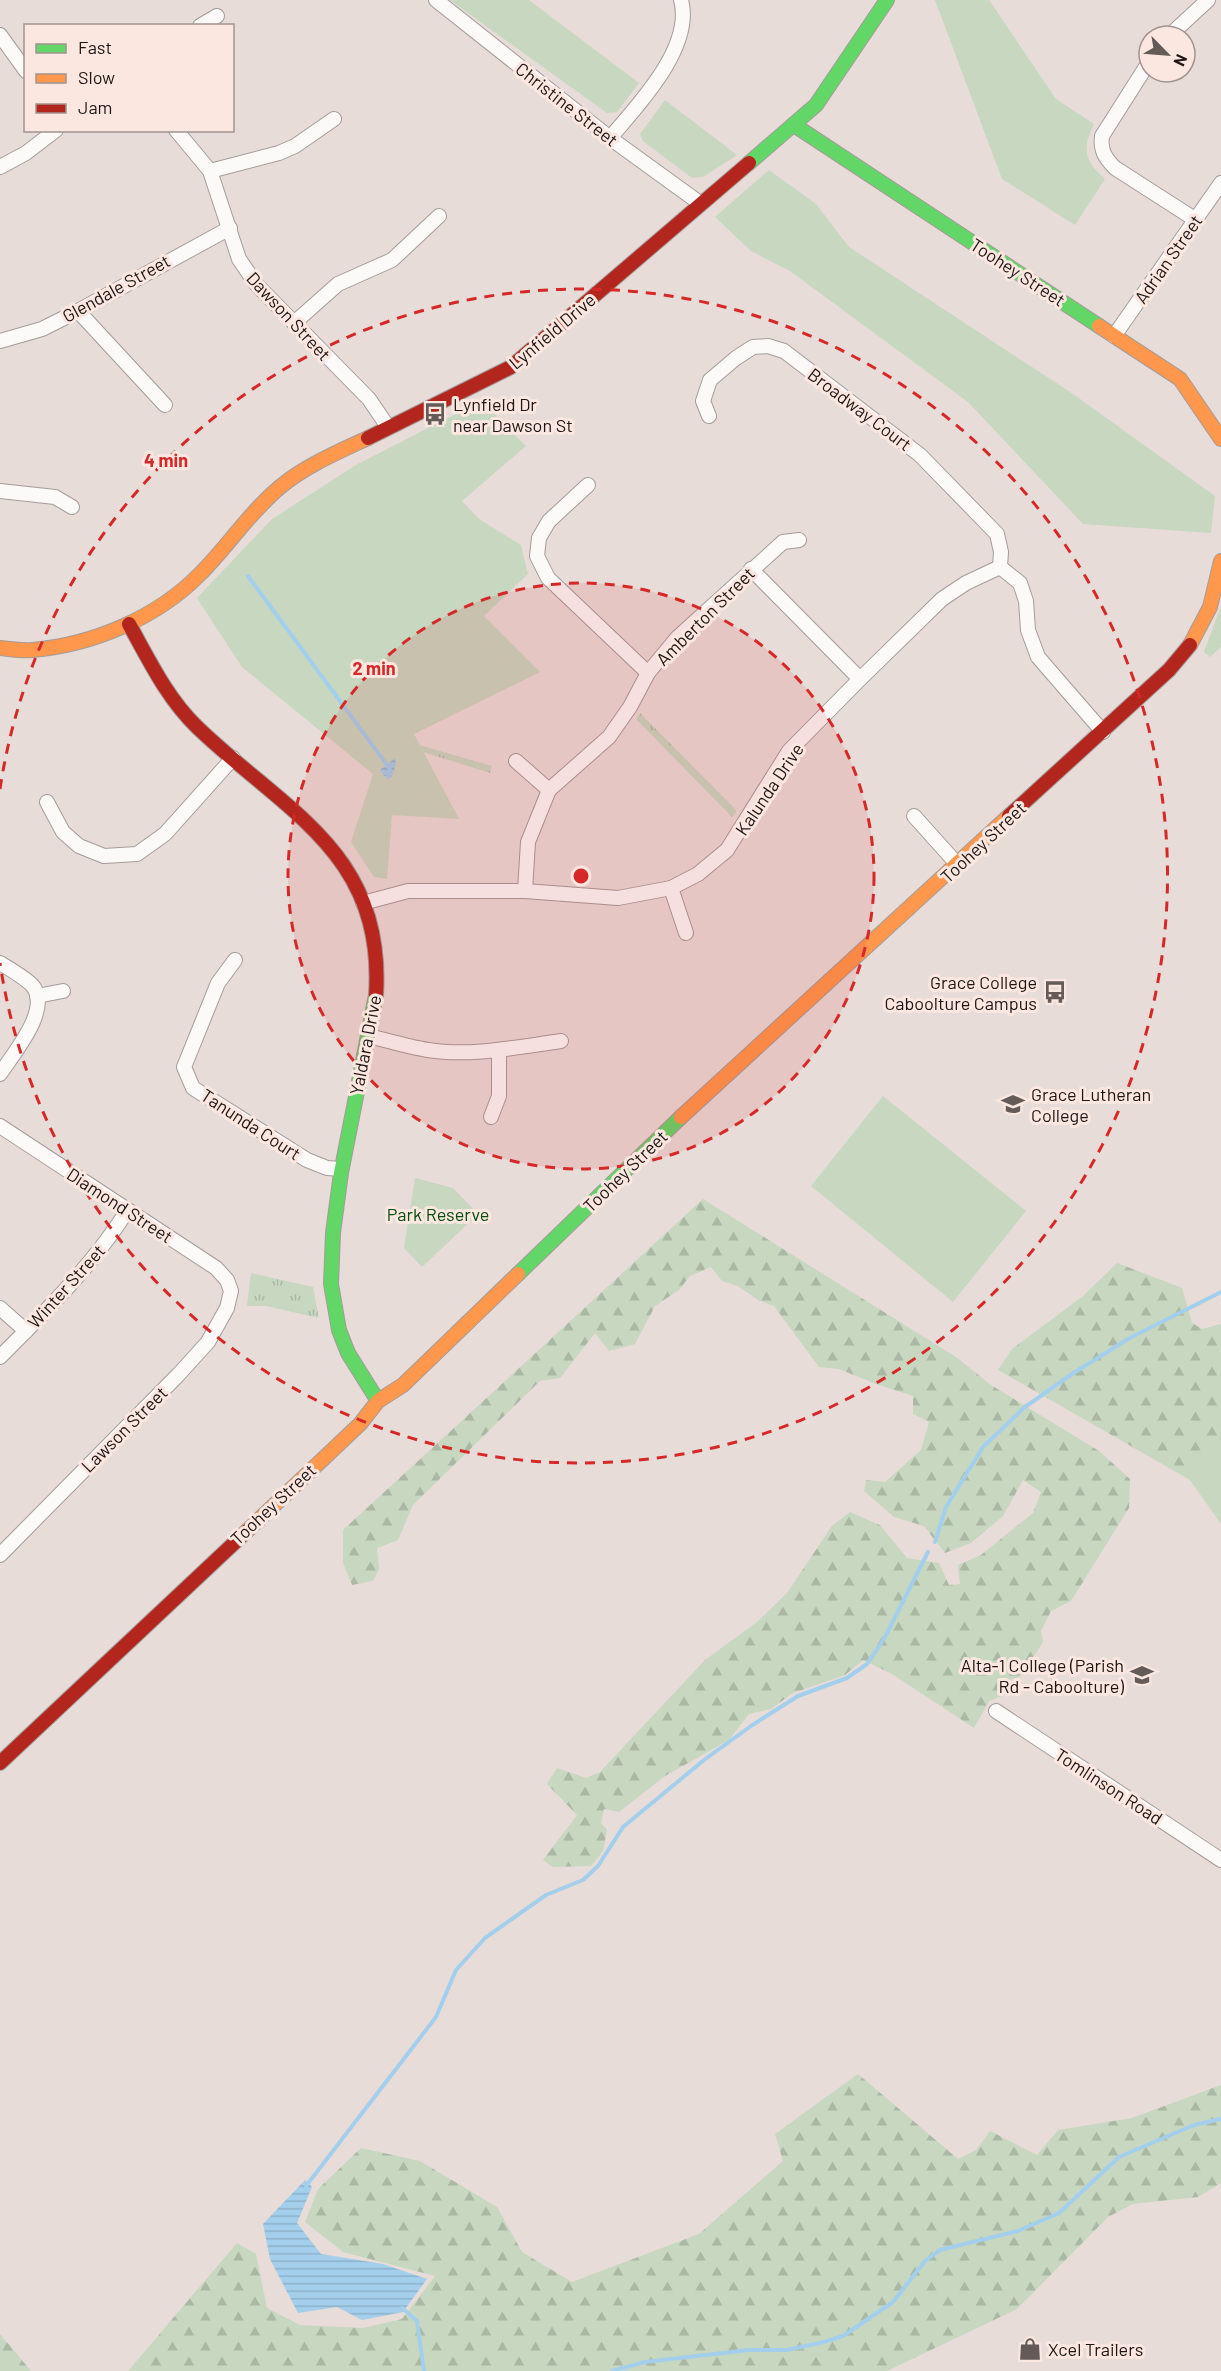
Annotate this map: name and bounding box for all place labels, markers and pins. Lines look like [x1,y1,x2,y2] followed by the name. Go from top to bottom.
[453,393,573,436] place label: Lynfield Dr near Dawson St
[422,401,448,427] bus stop icon: Lynfield Dr near Dawson St
[571,866,591,886] centre of rings
[885,971,1037,1014] place label: Grace College Caboolture Campus
[1042,979,1068,1005] bus stop icon: Grace College Caboolture Campus
[1031,1083,1151,1126] place label: Grace Lutheran College
[1000,1091,1026,1117] school or university icon: Grace Lutheran College
[961,1654,1124,1697] place label: Alta-1 College (Parish Rd - Caboolture)
[1129,1662,1155,1688] school or university icon: Alta-1 College (Parish Rd - Caboolture)
[1017,2336,1043,2362] shop icon: Xcel Trailers
[1048,2338,1143,2360] place label: Xcel Trailers

